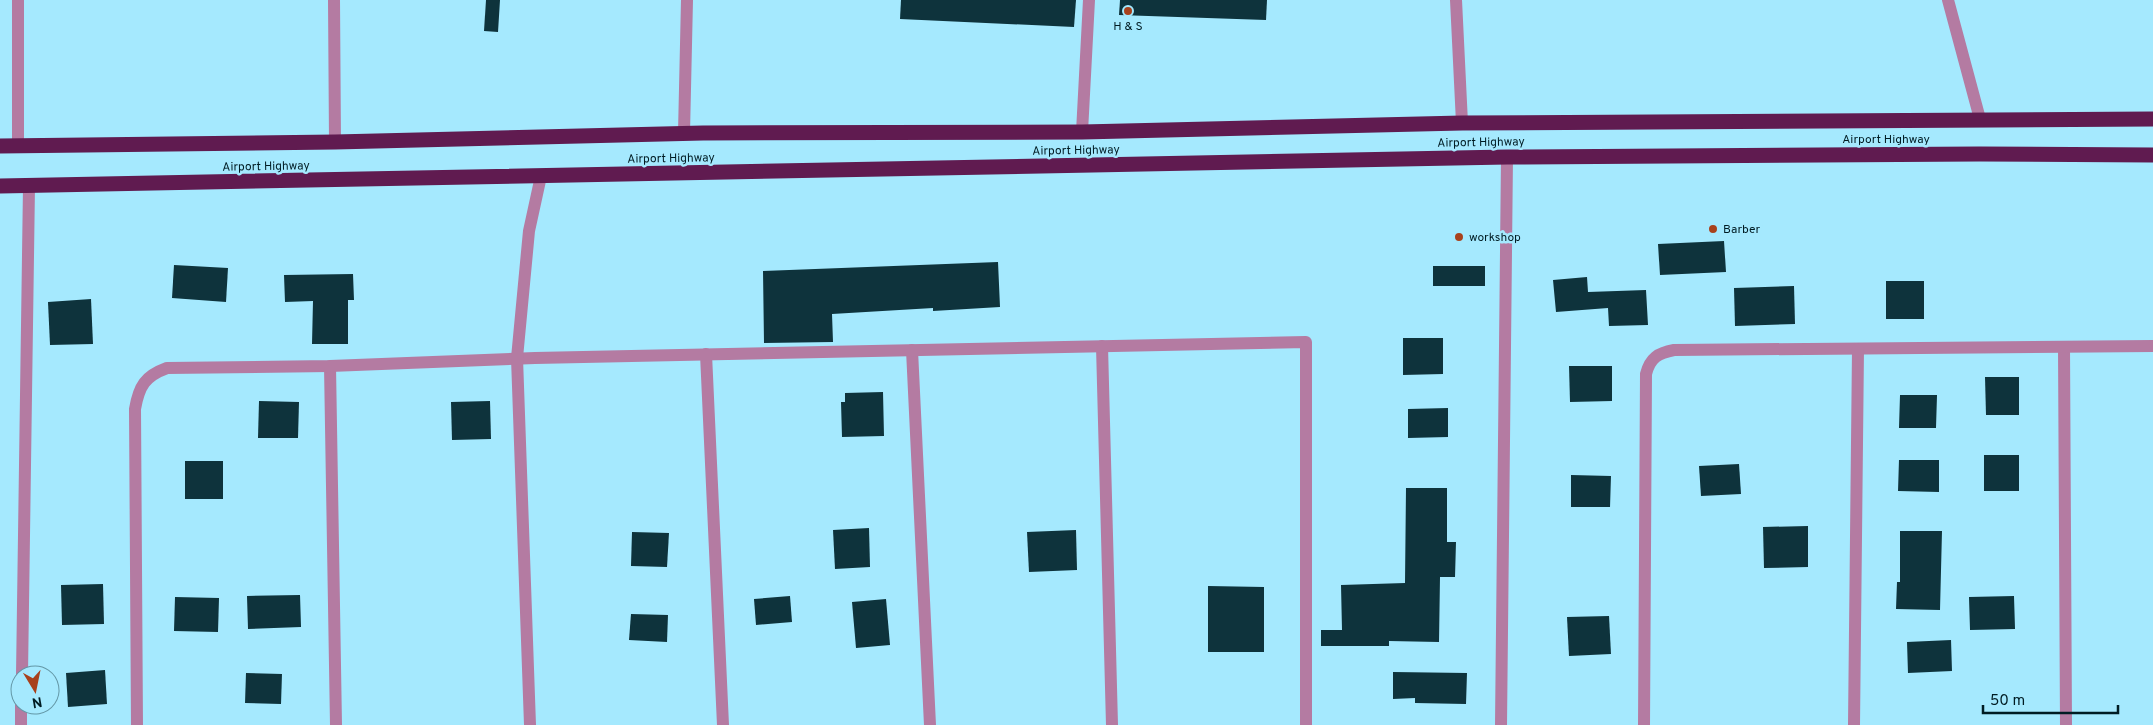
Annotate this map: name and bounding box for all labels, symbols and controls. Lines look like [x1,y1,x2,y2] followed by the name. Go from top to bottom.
[1122,5,1134,17] marker: H & S
[1113,19,1143,35] place label: H & S
[1842,132,1930,148] street label: Airport Highway
[1437,134,1525,152] street label: Airport Highway
[1032,142,1120,160] street label: Airport Highway
[627,150,715,168] street label: Airport Highway
[222,158,310,176] street label: Airport Highway
[1723,222,1761,238] place label: Barber
[1707,223,1719,235] marker: Barber
[1469,230,1521,246] place label: workshop
[1453,231,1465,243] marker: workshop
[10,665,60,715] north arrow
[1983,682,2118,714] scale bar
[31,692,43,711] text: N
[1990,692,2025,711] text: 50 m

